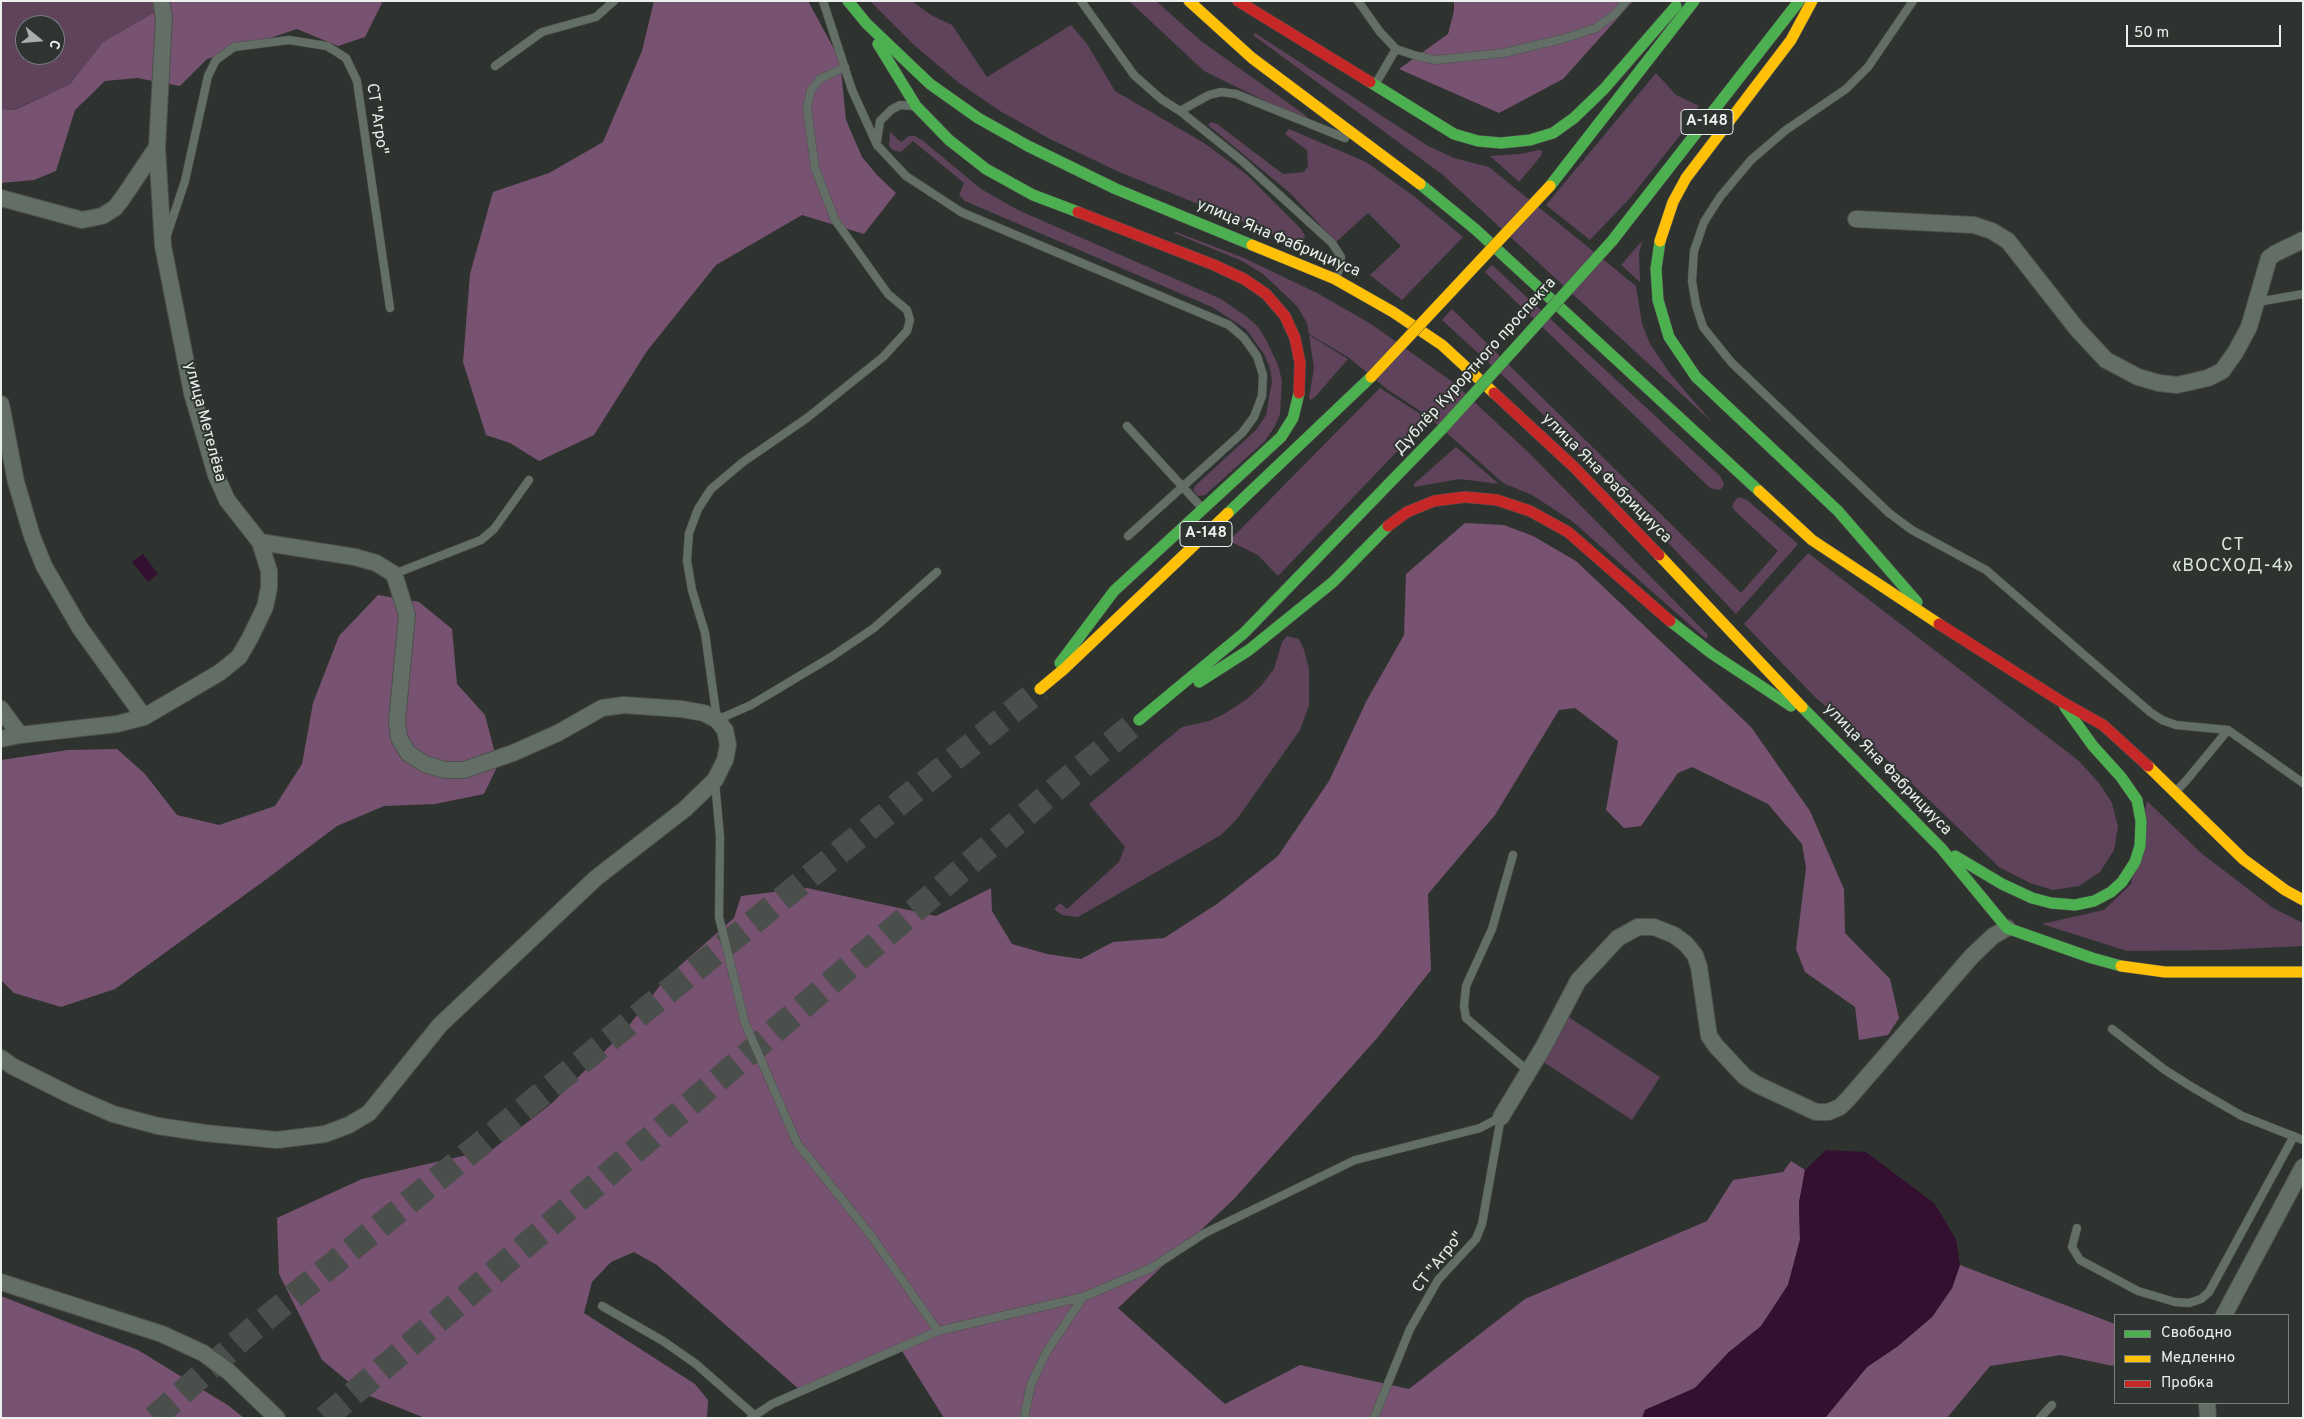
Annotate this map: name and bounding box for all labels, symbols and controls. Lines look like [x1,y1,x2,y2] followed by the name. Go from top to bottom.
[15,15,65,65] north arrow
[2129,15,2284,47] scale bar
[2134,24,2169,43] text: 50 m
[44,37,63,51] text: С
[361,82,391,156] street label: СТ "Агро"
[1681,110,1733,134] road number: А-148
[1193,196,1363,282] street label: улица Яна Фабрициуса
[1391,274,1561,460] street label: Дублёр Курортного проспекта
[179,360,229,484] street label: улица Метелёва
[1537,410,1675,548] street label: улица Яна Фабрициуса
[1180,522,1232,546] road number: А-148
[2171,535,2295,578] district label: СТ «ВОСХОД-4»
[1819,700,1955,840] street label: улица Яна Фабрициуса
[1409,1229,1469,1297] street label: СТ "Агро"
[2114,1314,2289,1404] legend
[2161,1324,2232,1343] text: Свободно
[2161,1349,2235,1368] text: Медленно
[2161,1374,2213,1393] text: Пробка

